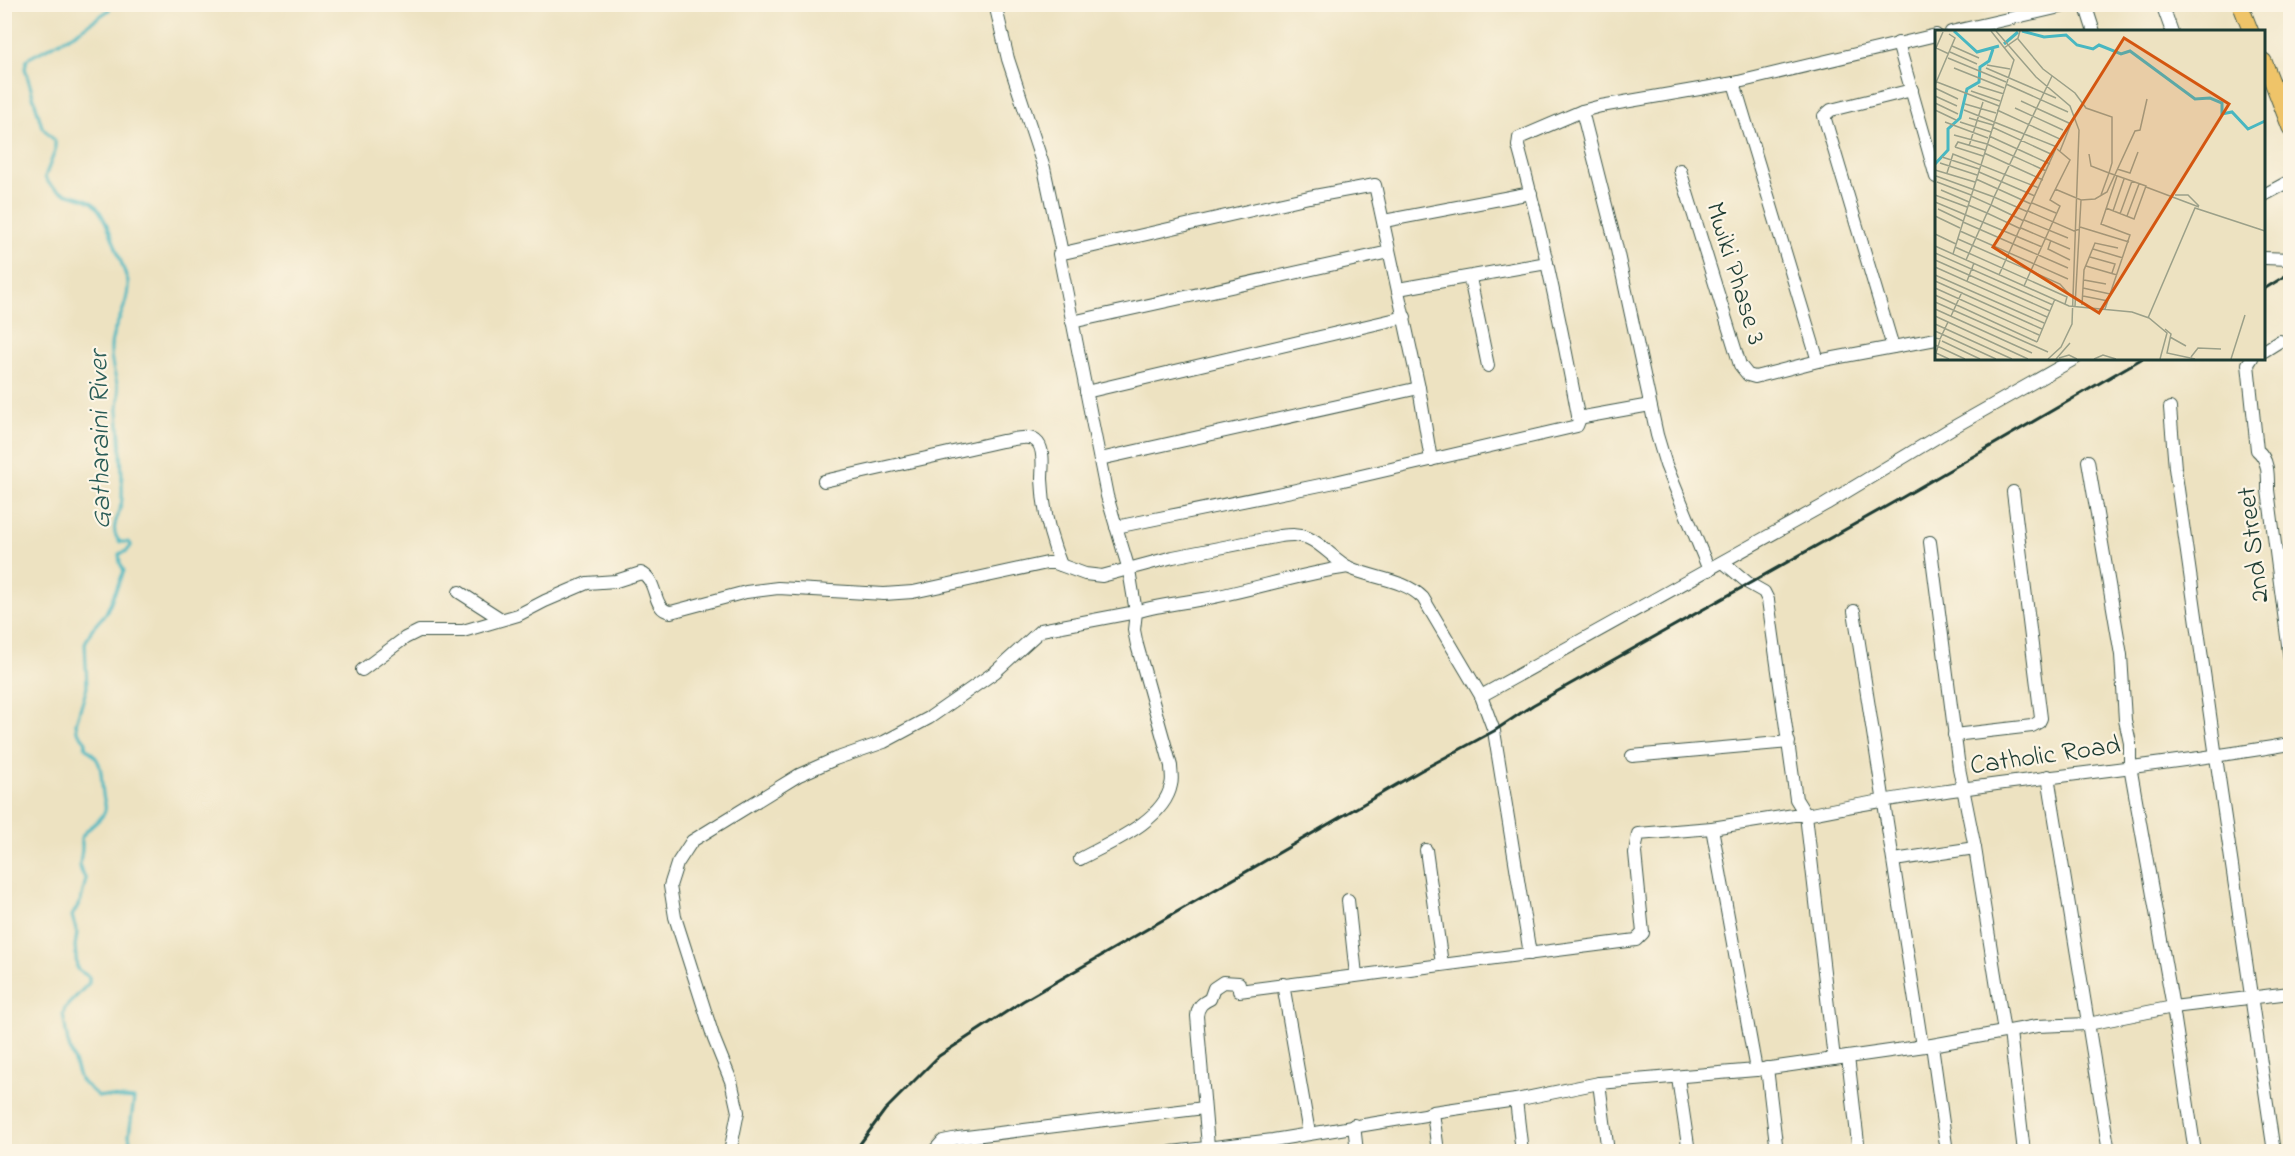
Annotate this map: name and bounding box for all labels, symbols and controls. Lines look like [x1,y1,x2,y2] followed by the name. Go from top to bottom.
[1935,30,2265,360] inset map
[1694,197,1775,350] street label: Mwiki Phase 3
[79,347,124,530] water label: Gatharaini River
[2228,484,2281,605] street label: 2nd Street
[1968,727,2123,786] street label: Catholic Road

